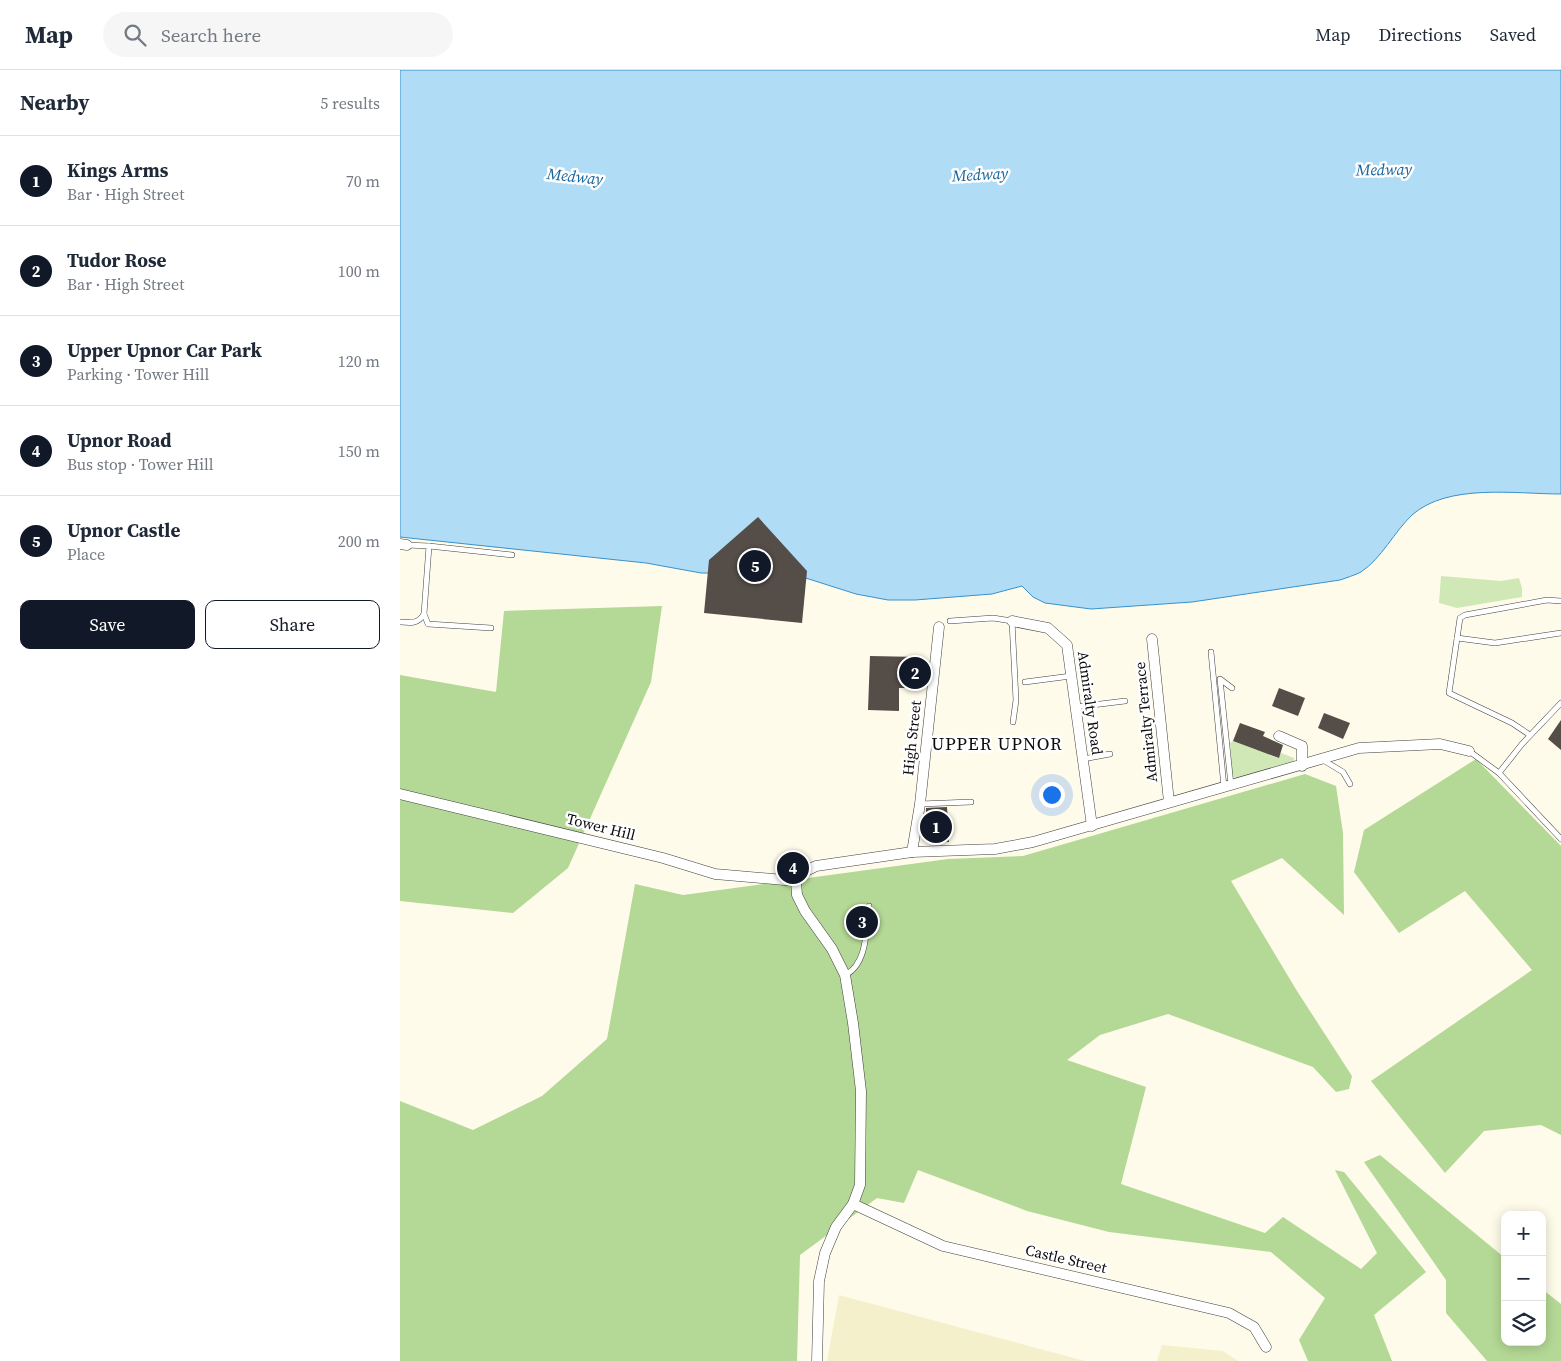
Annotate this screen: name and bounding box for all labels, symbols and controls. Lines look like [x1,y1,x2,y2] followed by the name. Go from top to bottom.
[103,12,453,57] search box
[25,18,73,51] text: Map
[121,21,149,49] icon: search
[161,22,261,48] text: Search here
[1315,22,1351,47] text: Map
[1379,22,1462,47] text: Directions
[1490,22,1536,47] text: Saved
[20,88,90,117] text: Nearby
[320,92,380,114] text: 5 results
[67,157,169,183] text: Kings Arms
[1355,158,1413,181] water label: Medway
[545,162,604,190] water label: Medway
[950,162,1009,187] water label: Medway
[32,170,40,192] text: 1
[346,170,380,192] text: 70 m
[67,183,184,205] text: Bar · High Street
[67,247,166,273] text: Tudor Rose
[32,260,40,282] text: 2
[338,260,380,282] text: 100 m
[67,273,184,295] text: Bar · High Street
[67,337,262,363] text: Upper Upnor Car Park
[32,350,40,372] text: 3
[338,350,380,372] text: 120 m
[67,363,209,385] text: Parking · Tower Hill
[67,427,172,453] text: Upnor Road
[32,440,40,462] text: 4
[338,440,380,462] text: 150 m
[67,453,214,475] text: Bus stop · Tower Hill
[67,517,180,543] text: Upnor Castle
[32,530,40,552] text: 5
[338,530,380,552] text: 200 m
[67,543,105,565] text: Place
[739,547,771,585] pin: 5
[20,600,195,649] button: Save
[205,600,380,649] button: Share
[1073,650,1108,757] street label: Admiralty Road
[899,654,931,692] pin: 2
[1129,660,1162,783] street label: Admiralty Terrace
[897,699,926,776] street label: High Street
[931,731,1063,756] district label: UPPER UPNOR
[1039,782,1065,808] your location
[565,808,638,845] street label: Tower Hill
[920,808,952,846] pin: 1
[777,849,809,887] pin: 4
[846,903,878,941] pin: 3
[1501,1211,1546,1346] map controls
[1501,1211,1546,1256] button: +
[1023,1239,1109,1278] street label: Castle Street
[1501,1256,1546,1301] button: −
[1501,1301,1546,1346] button: layers

